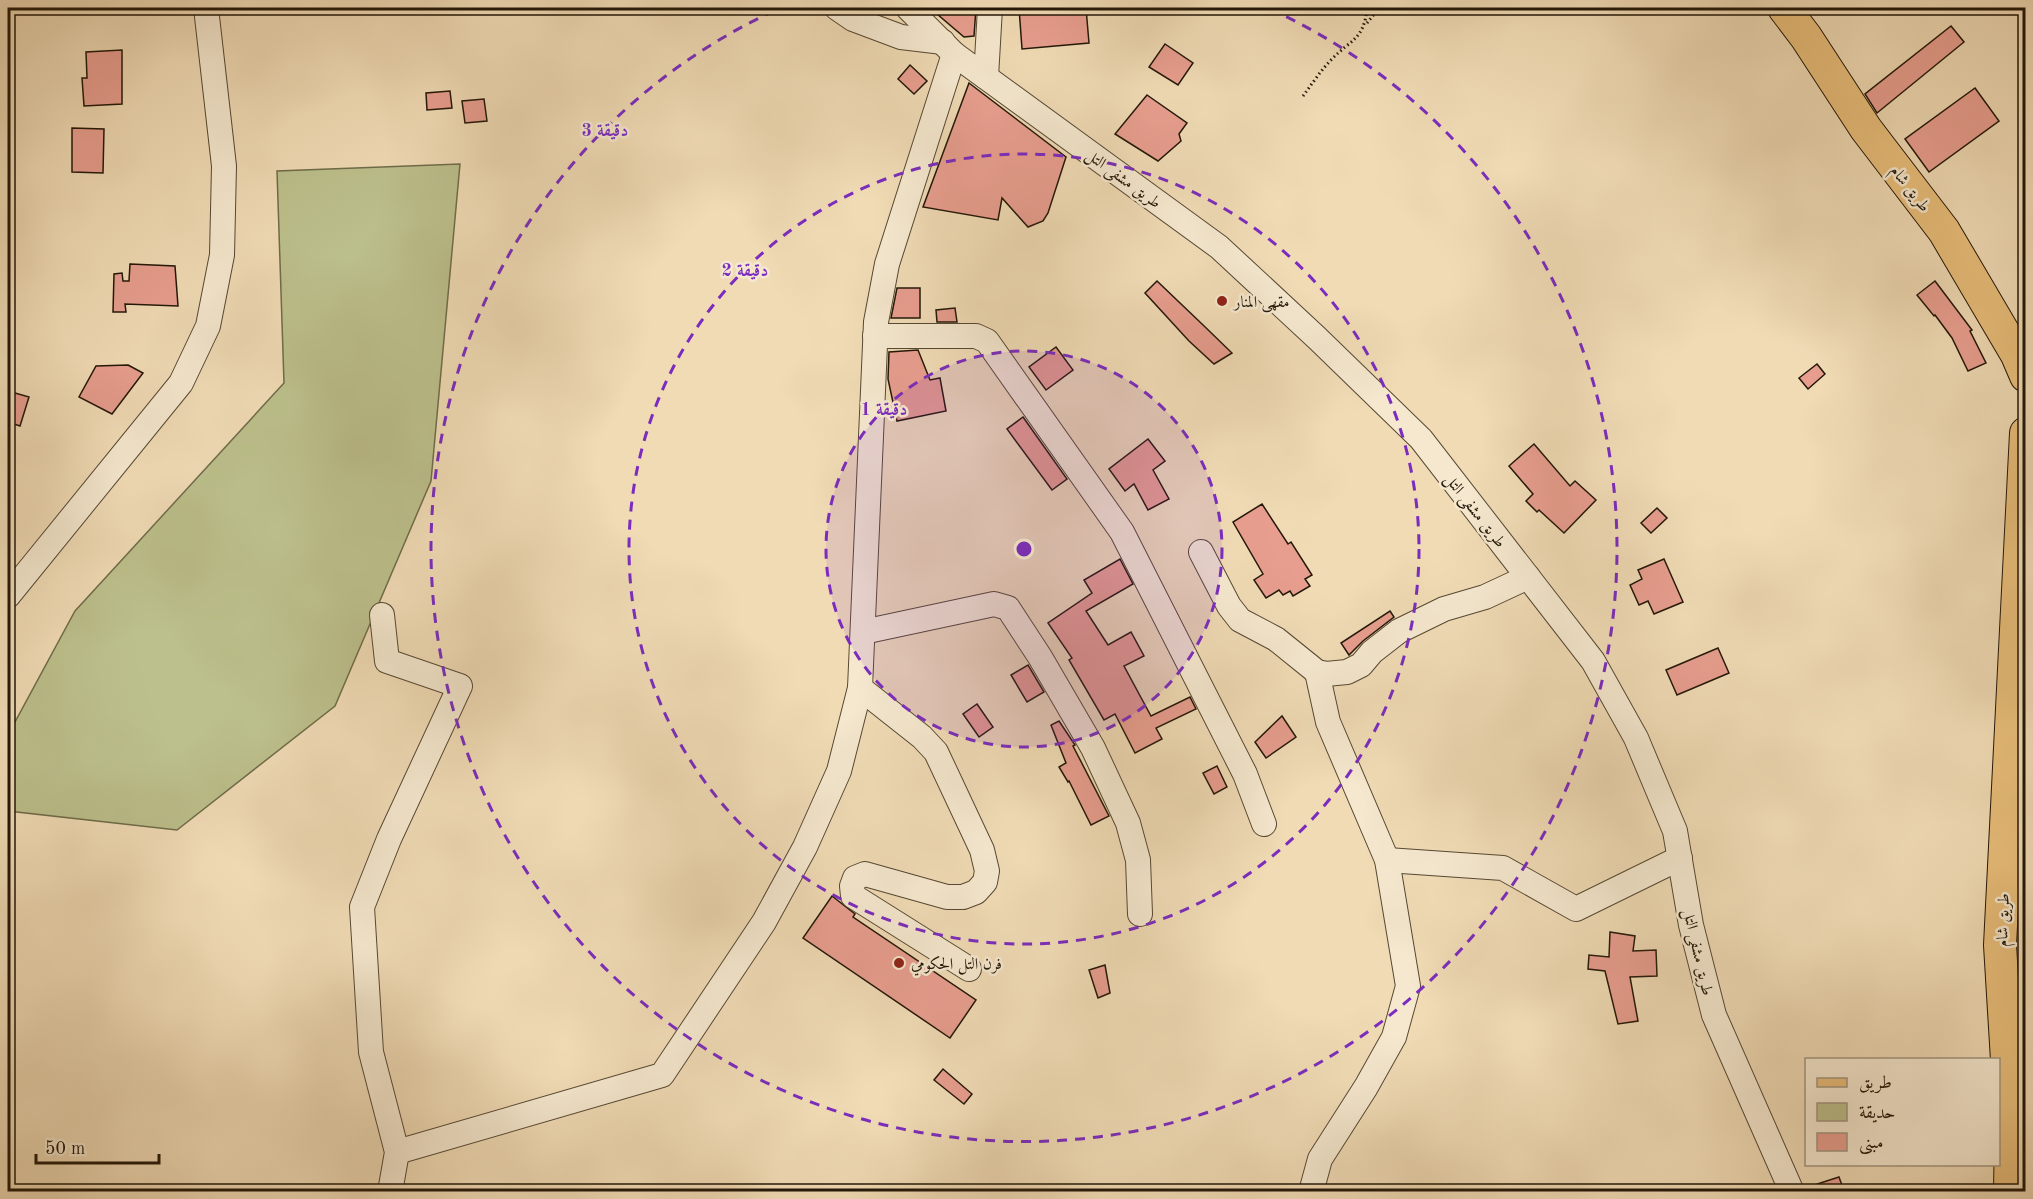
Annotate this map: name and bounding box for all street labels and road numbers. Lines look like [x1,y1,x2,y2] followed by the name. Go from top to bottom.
[1081,147,1163,214] street label: طريق مشفى التل
[1883,163,1932,218] street label: طريق شام
[1439,471,1508,552] street label: طريق مشفى التل
[1995,893,2018,947] street label: طريق شام
[1677,908,1715,998] street label: طريق مشفى التل

